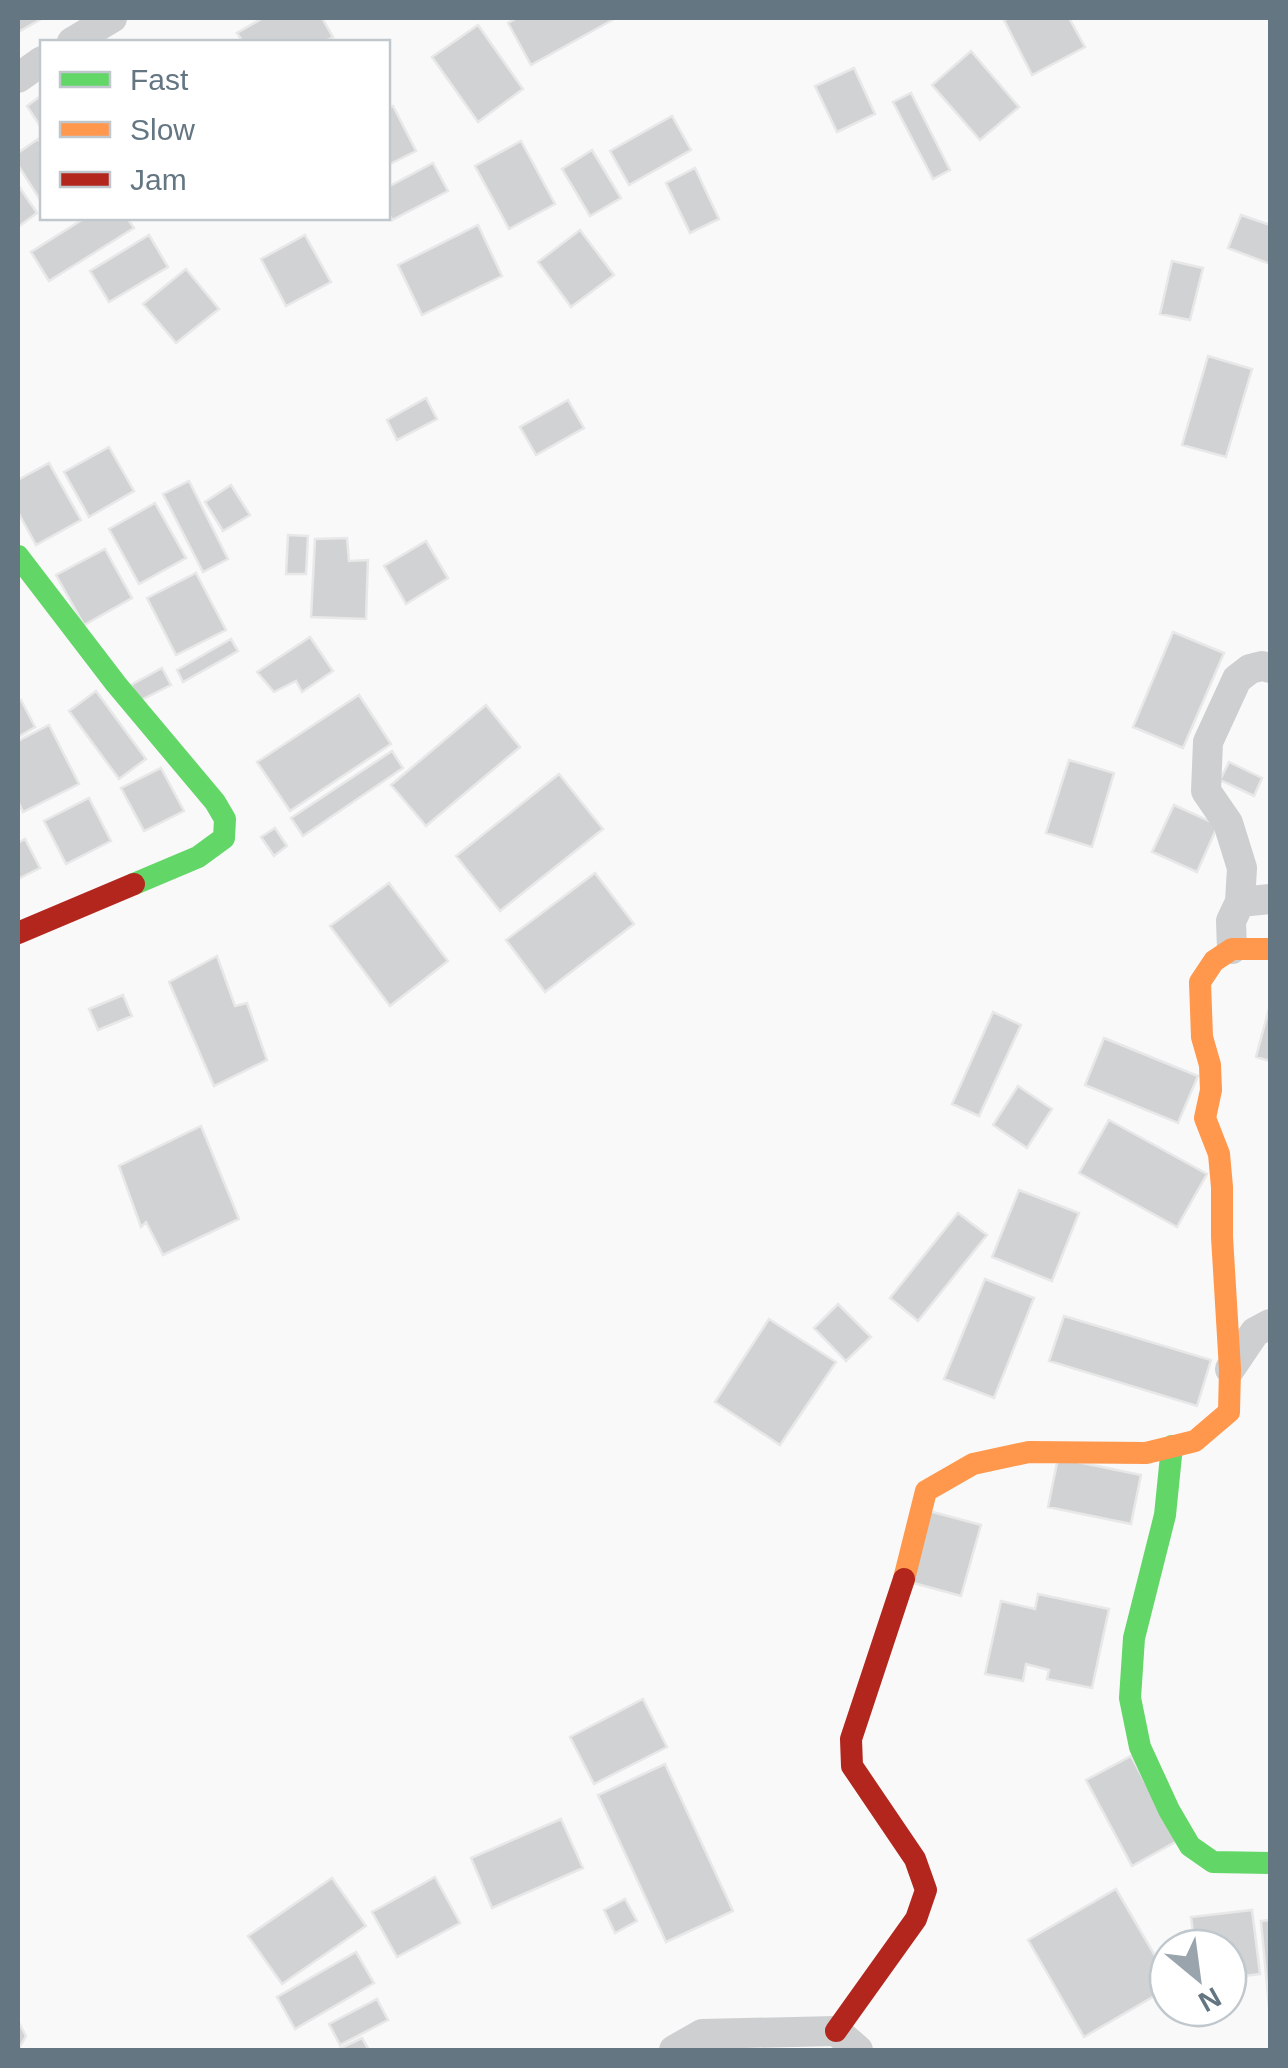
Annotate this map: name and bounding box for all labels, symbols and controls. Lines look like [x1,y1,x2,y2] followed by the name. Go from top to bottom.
[40,40,390,220] legend
[130,63,189,96] text: Fast
[130,113,195,146] text: Slow
[130,163,187,196] text: Jam
[1148,1928,1248,2028] north arrow
[1194,1981,1226,2018] text: N

